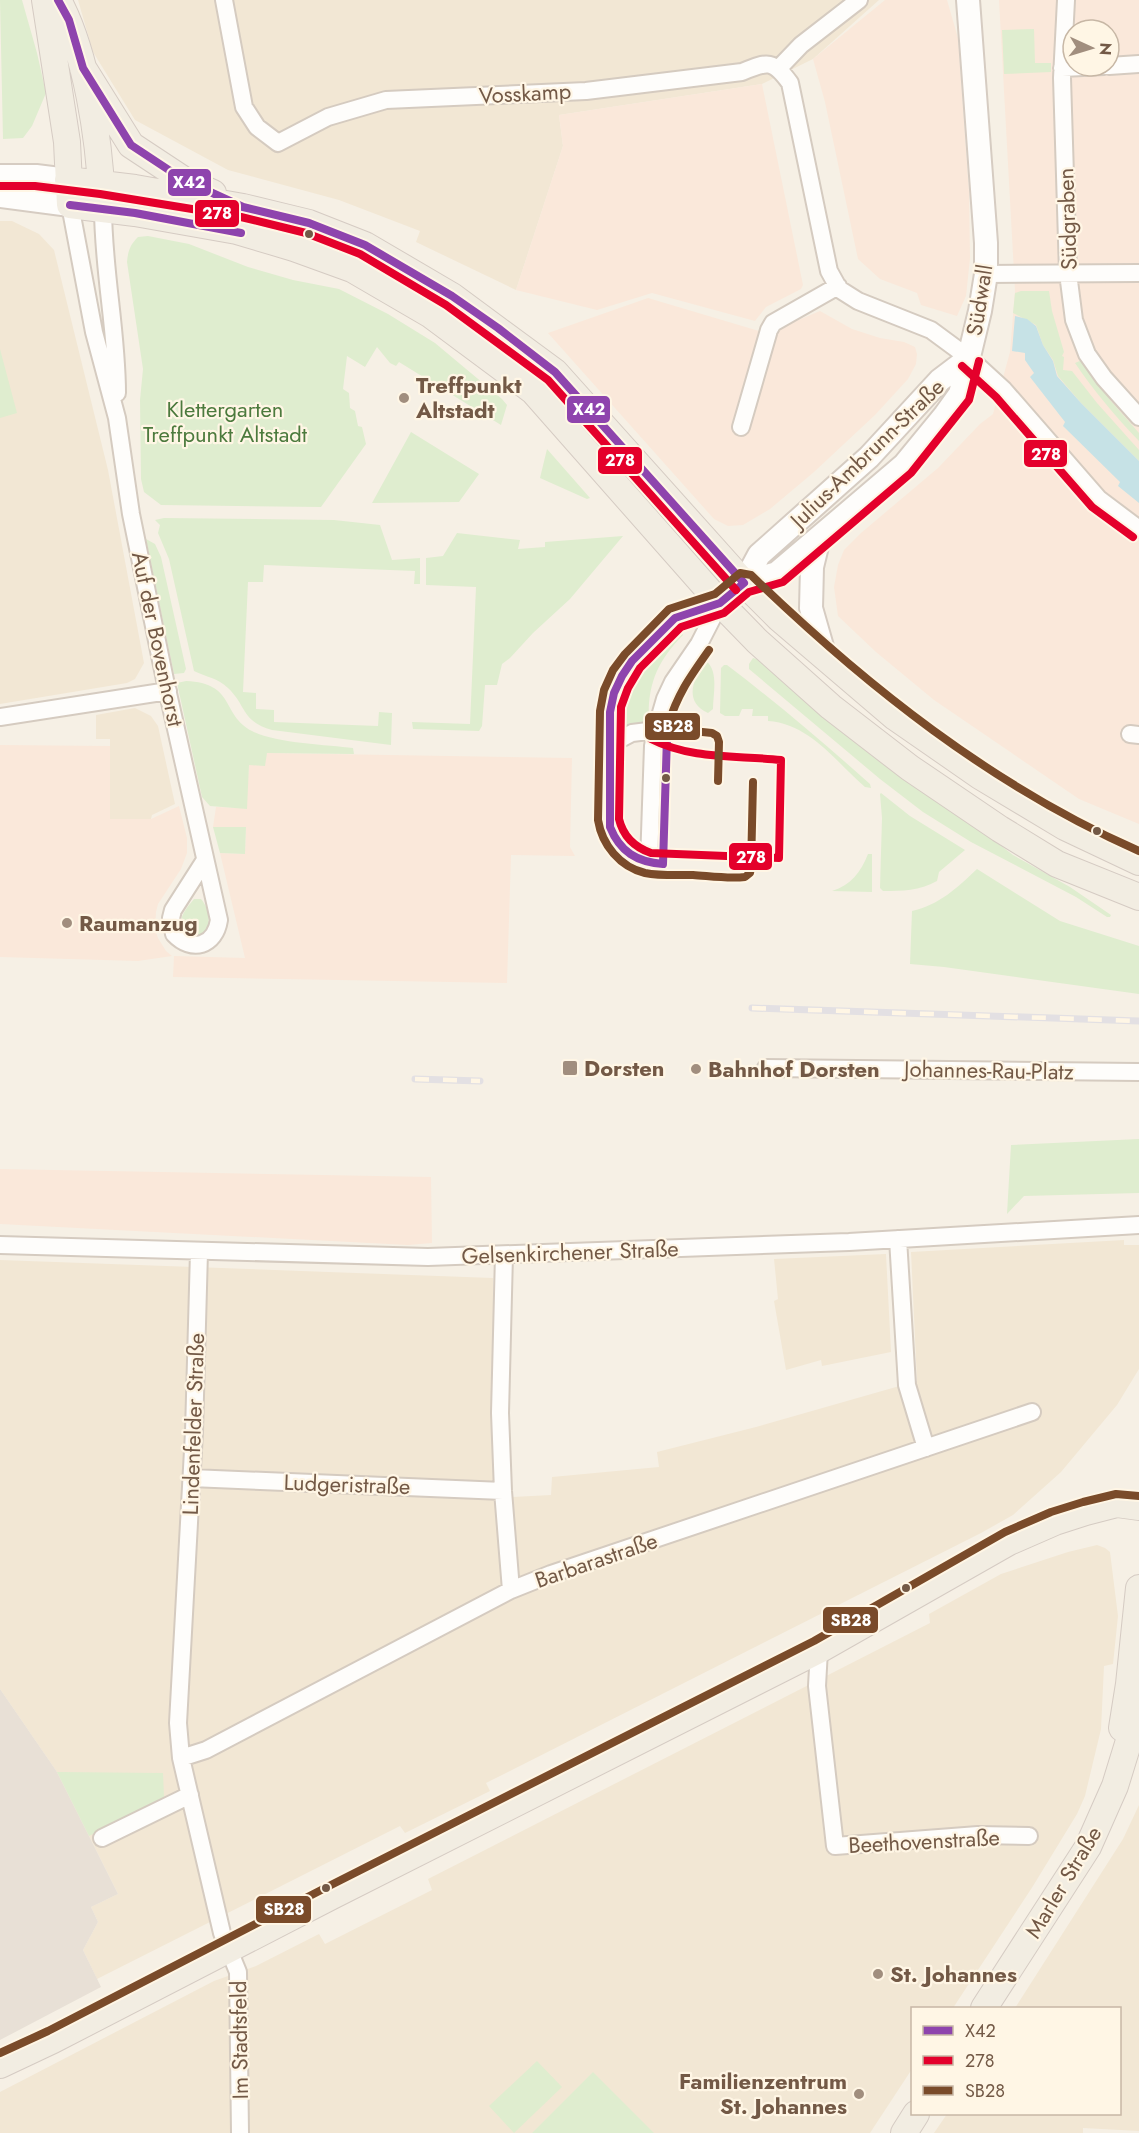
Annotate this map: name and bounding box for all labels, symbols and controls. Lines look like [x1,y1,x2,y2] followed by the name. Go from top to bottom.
[1061,18,1121,78] north arrow
[1094,42,1117,56] text: N
[478,75,572,111] street label: Vosskamp
[1049,167,1085,271] street label: Südgraben
[167,168,212,197] line badge: X42
[173,171,205,194] text: X42
[194,199,240,228] line badge: 278
[202,202,232,225] text: 278
[303,228,315,240] unlabelled marker
[958,262,1000,338] street label: Südwall
[415,369,522,426] place label: Treffpunkt Altstadt
[781,371,951,537] street label: Julius-Ambrunn-Straße
[397,391,411,405] marker: Treffpunkt Altstadt
[143,393,308,450] park label: Klettergarten Treffpunkt Altstadt
[566,395,611,424] line badge: X42
[573,398,605,421] text: X42
[1023,439,1068,468] line badge: 278
[1031,443,1061,466] text: 278
[597,446,643,475] line badge: 278
[605,449,635,472] text: 278
[124,549,192,730] street label: Auf der Bovenhorst
[644,712,701,741] line badge: SB28
[652,715,694,738] text: SB28
[660,772,672,784] unlabelled marker
[1091,825,1103,837] unlabelled marker
[728,842,773,871] line badge: 278
[736,846,766,869] text: 278
[79,907,198,939] place label: Raumanzug
[60,916,74,930] marker: Raumanzug
[584,1052,664,1084] place label: Dorsten
[901,1052,1074,1087] street label: Johannes-Rau-Platz
[708,1053,880,1085] place label: Bahnhof Dorsten
[561,1059,579,1077] marker: Dorsten
[689,1062,703,1076] marker: Bahnhof Dorsten
[461,1232,679,1272] street label: Gelsenkirchener Straße
[174,1332,212,1516] street label: Lindenfelder Straße
[283,1466,411,1502] street label: Ludgeristraße
[530,1524,662,1596] street label: Barbarastraße
[900,1582,912,1594] unlabelled marker
[822,1606,879,1634] line badge: SB28
[830,1609,872,1632] text: SB28
[1017,1820,1109,1944] street label: Marler Straße
[847,1821,1001,1861] street label: Beethovenstraße
[320,1882,332,1894] unlabelled marker
[255,1895,312,1924] line badge: SB28
[263,1898,305,1921] text: SB28
[890,1958,1017,1990] place label: St. Johannes
[871,1967,885,1981] marker: St. Johannes
[222,1980,256,2100] street label: Im Stadtsfeld
[911,2007,1121,2115] legend
[965,2018,996,2044] text: X42
[965,2048,995,2074] text: 278
[679,2065,847,2122] place label: Familienzentrum St. Johannes
[965,2078,1005,2104] text: SB28
[852,2087,866,2101] marker: Familienzentrum St. Johannes

